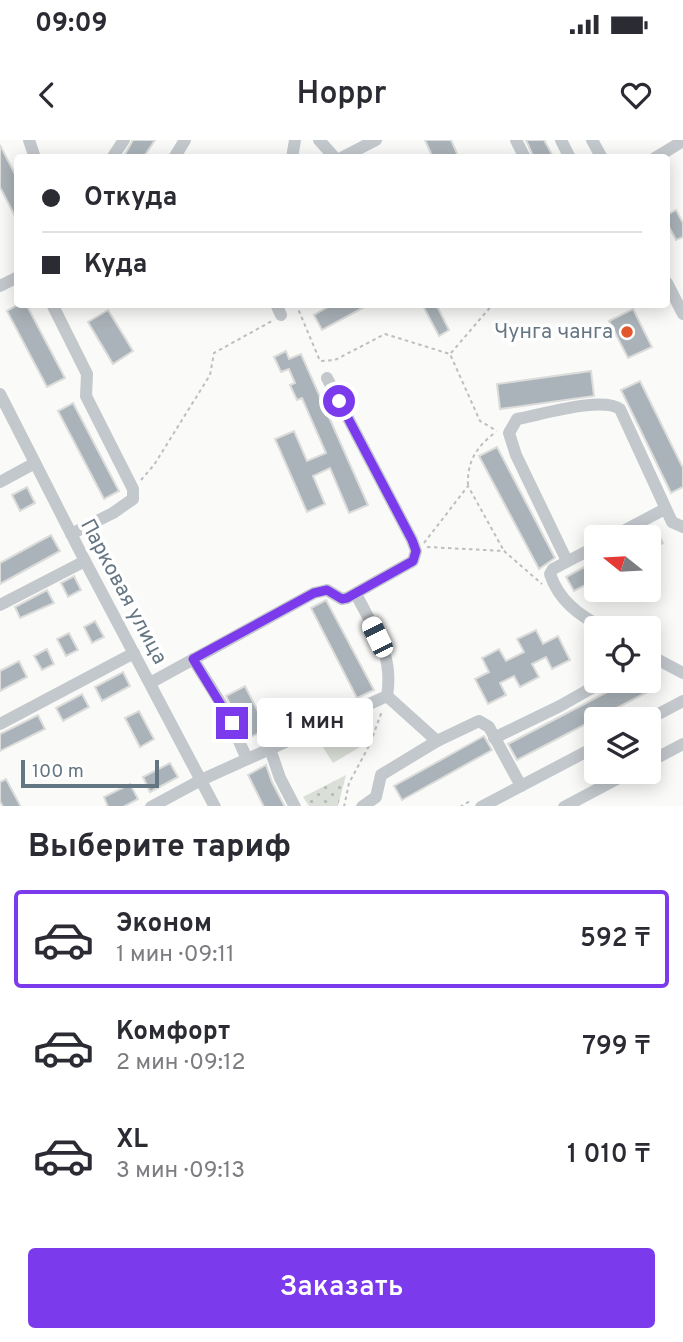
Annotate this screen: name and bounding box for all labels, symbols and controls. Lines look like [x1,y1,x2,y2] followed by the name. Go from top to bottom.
[35,8,107,41] text: 09:09
[297,75,386,115] text: Hoppr
[28,76,66,114] icon: back
[617,76,655,114] icon: heart
[84,182,177,215] text: Откуда
[84,249,147,282] text: Куда
[494,319,613,346] place label: Чунга чанга
[619,324,635,340] marker: Чунга чанга
[323,385,355,417] route start
[73,515,173,669] street label: Парковая улица
[584,525,662,602] north arrow
[584,525,661,784] map controls
[359,614,396,660] car
[584,616,661,693] button: locate
[256,698,372,748] callout: 1 мин
[216,707,248,739] route end
[584,707,661,784] button: layers
[286,708,344,737] text: 1 мин
[21,758,159,789] scale bar
[32,760,84,784] text: 100 m
[28,828,291,868] text: Выберите тариф
[32,908,95,971] icon: car
[116,908,212,941] text: Эконом
[580,923,651,956] text: 592 ₸
[116,941,235,970] text: 1 мин · 09:11
[32,1016,95,1079] icon: car
[116,1016,230,1049] text: Комфорт
[582,1031,651,1064] text: 799 ₸
[116,1049,246,1078] text: 2 мин · 09:12
[32,1124,95,1187] icon: car
[116,1124,148,1157] text: XL
[567,1139,651,1172] text: 1 010 ₸
[116,1157,245,1186] text: 3 мин · 09:13
[28,1248,655,1328] button: Заказать

